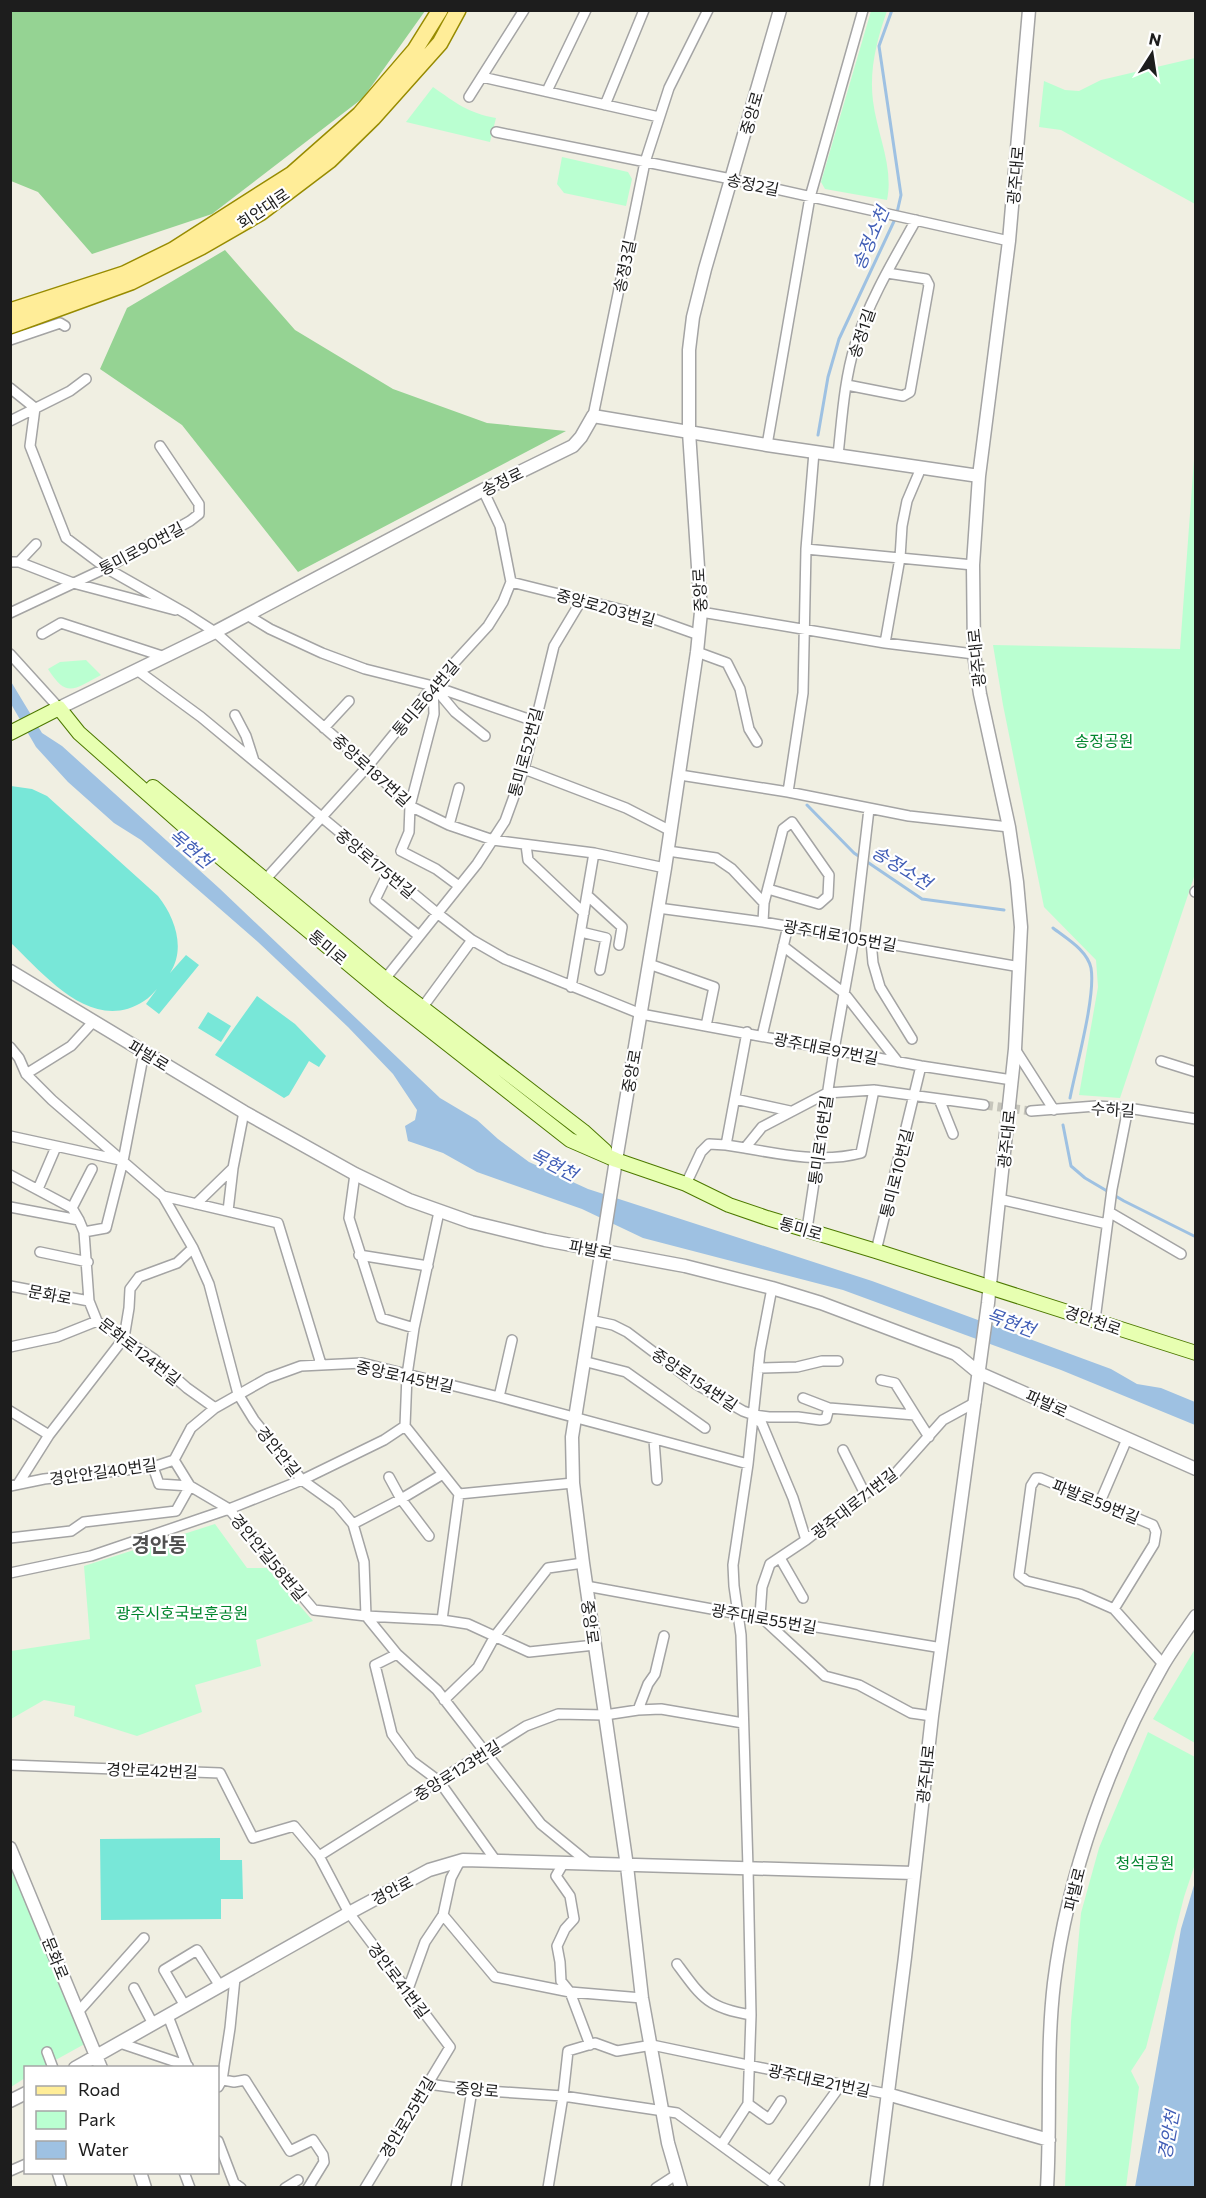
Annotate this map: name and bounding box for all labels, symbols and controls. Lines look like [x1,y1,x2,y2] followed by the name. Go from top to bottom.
[1122,24,1182,84] north arrow
[1147,28,1163,49] text: N
[736,89,766,137] street label: 중앙로
[1003,145,1027,205] street label: 광주대로
[725,169,781,199] street label: 송정2길
[233,184,293,232] street label: 회안대로
[847,201,894,273] water label: 송정소천
[609,238,639,294] street label: 송정3길
[844,306,878,360] street label: 송정1길
[478,463,526,499] street label: 송정로
[95,518,187,578] street label: 통미로90번길
[688,567,710,613] street label: 중앙로
[554,585,658,629] street label: 중앙로203번길
[963,627,989,688] street label: 광주대로
[388,656,462,740] street label: 통미로64번길
[504,705,546,799] street label: 통미로52번길
[329,730,415,810] street label: 중앙로187번길
[1075,731,1133,750] park label: 송정공원
[165,824,219,874] water label: 목현천
[332,824,420,902] street label: 중앙로175번길
[868,840,938,895] water label: 송정소천
[782,916,898,954] street label: 광주대로105번길
[305,926,351,969] street label: 통미로
[772,1029,880,1067] street label: 광주대로97번길
[125,1035,173,1075] street label: 파발로
[618,1047,644,1094] street label: 중앙로
[804,1094,836,1186] street label: 통미로16번길
[1090,1098,1136,1120] street label: 수하길
[993,1108,1019,1169] street label: 광주대로
[876,1127,916,1219] street label: 통미로10번길
[527,1143,583,1186] water label: 목현천
[777,1213,825,1243] street label: 통미로
[568,1235,615,1263] street label: 파발로
[27,1280,74,1308] street label: 문화로
[1062,1301,1124,1339] street label: 경안천로
[984,1303,1040,1342] water label: 목현천
[95,1313,185,1389] street label: 문화로124번길
[649,1343,741,1415] street label: 중앙로154번길
[354,1356,456,1396] street label: 중앙로145번길
[1023,1385,1071,1421] street label: 파발로
[253,1422,305,1480] street label: 경안안길
[48,1454,158,1488] street label: 경안안길40번길
[807,1464,901,1542] street label: 광주대로71번길
[1050,1475,1142,1527] street label: 파발로59번길
[227,1510,311,1604] street label: 경안안길58번길
[131,1532,187,1556] district label: 경안동
[579,1599,604,1645] street label: 중앙로
[710,1599,818,1637] street label: 광주대로55번길
[116,1603,248,1622] park label: 광주시호국보훈공원
[410,1736,504,1804] street label: 중앙로123번길
[912,1743,938,1804] street label: 광주대로
[106,1759,198,1781] street label: 경안로42번길
[1116,1853,1174,1872] park label: 청석공원
[1059,1865,1089,1913] street label: 파발로
[368,1871,416,1909] street label: 경안로
[39,1934,73,1982] street label: 문화로
[364,1939,434,2021] street label: 경안로41번길
[766,2060,872,2100] street label: 광주대로21번길
[24,2066,219,2174] legend
[375,2073,439,2161] street label: 경안로25번길
[78,2078,120,2100] text: Road
[454,2078,500,2100] street label: 중앙로
[1153,2106,1184,2161] water label: 경안천
[78,2108,116,2130] text: Park
[78,2138,129,2160] text: Water

